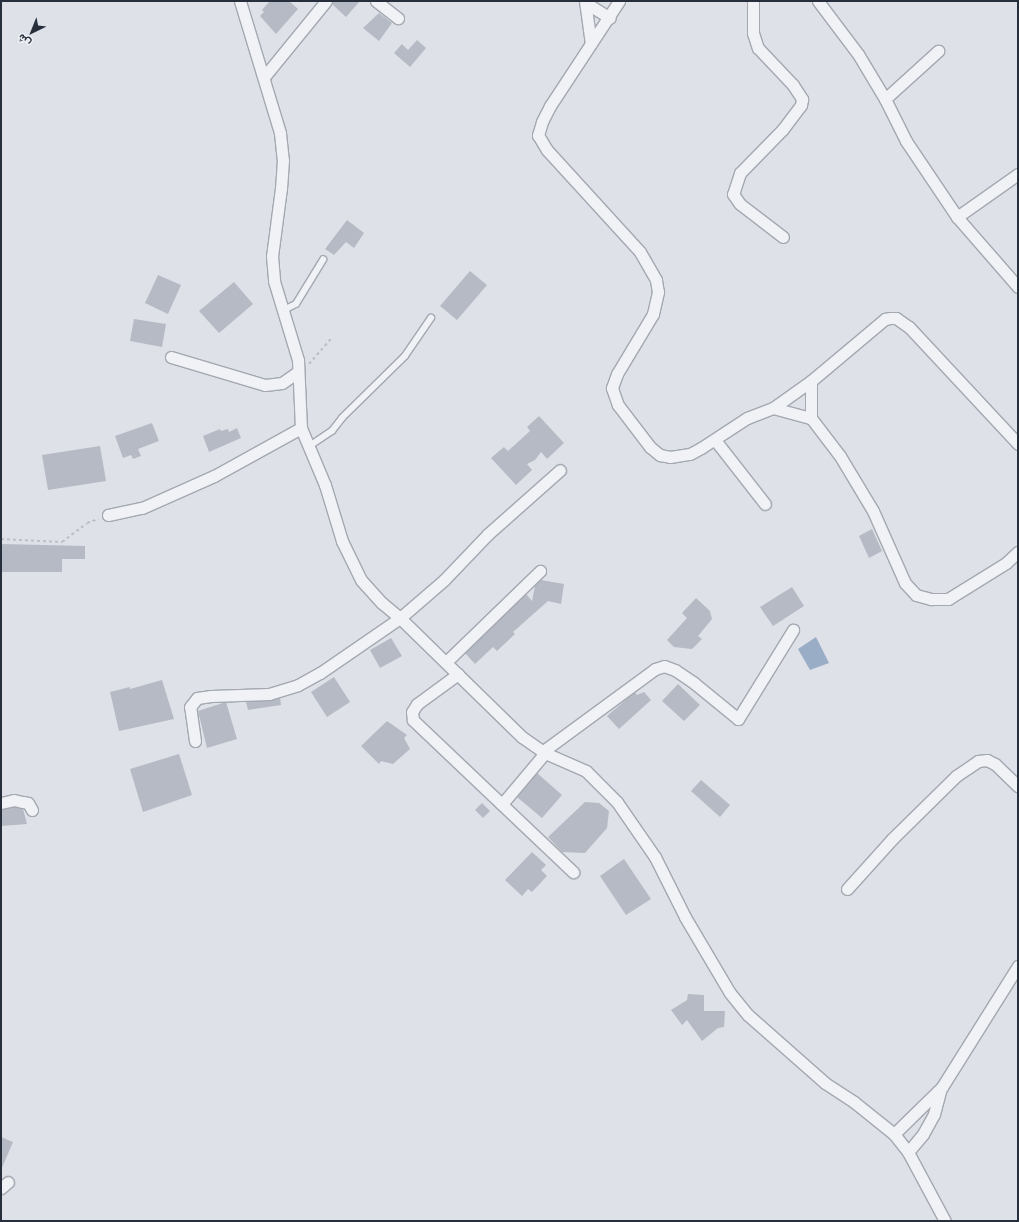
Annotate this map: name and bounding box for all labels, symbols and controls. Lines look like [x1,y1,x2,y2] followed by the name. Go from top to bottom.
[12,12,52,52] north arrow
[14,32,33,50] text: ش

